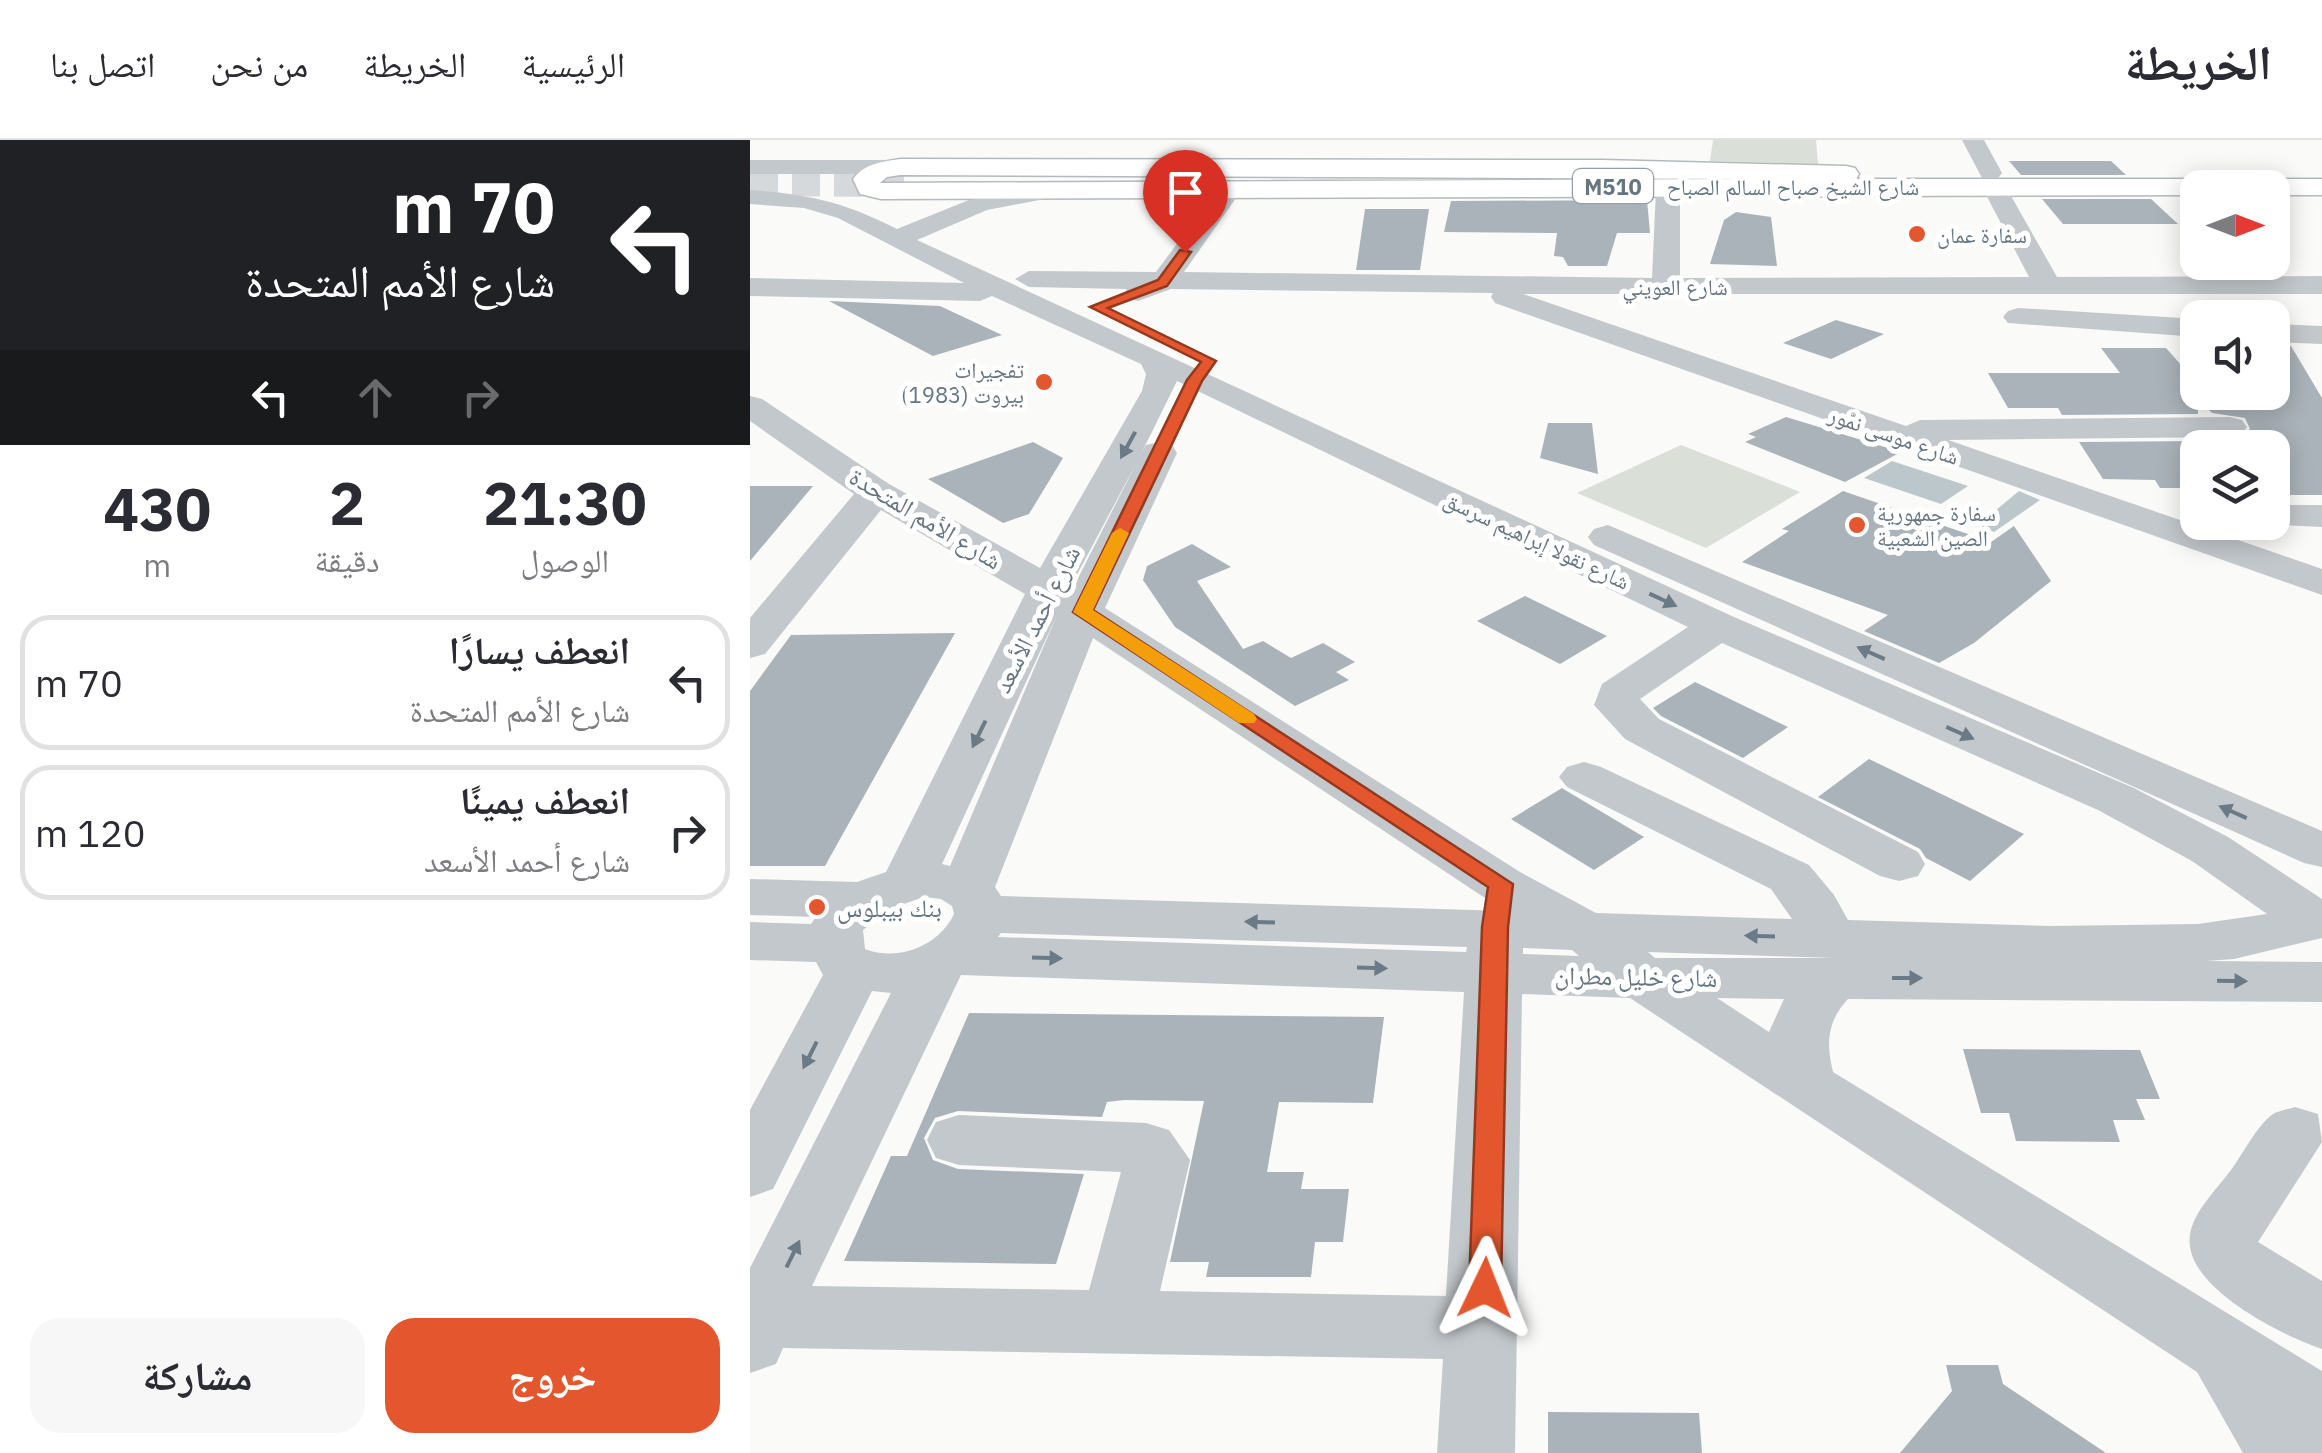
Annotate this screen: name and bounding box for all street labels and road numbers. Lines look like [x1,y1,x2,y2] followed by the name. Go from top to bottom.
[1573,169,1653,203] road number: M510
[1667,172,1919,202] street label: شارع الشيخ صباح السالم الصباح
[1622,272,1728,304] street label: شارع العويني
[1824,399,1963,471] street label: شارع موسى نمّور
[843,460,1008,577] street label: شارع الأمم المتحدة
[1439,484,1635,597] street label: شارع نقولا إبراهيم سرسق
[985,540,1087,698] street label: شارع أحمد الأسعد
[1554,958,1718,994] street label: شارع خليل مطران

